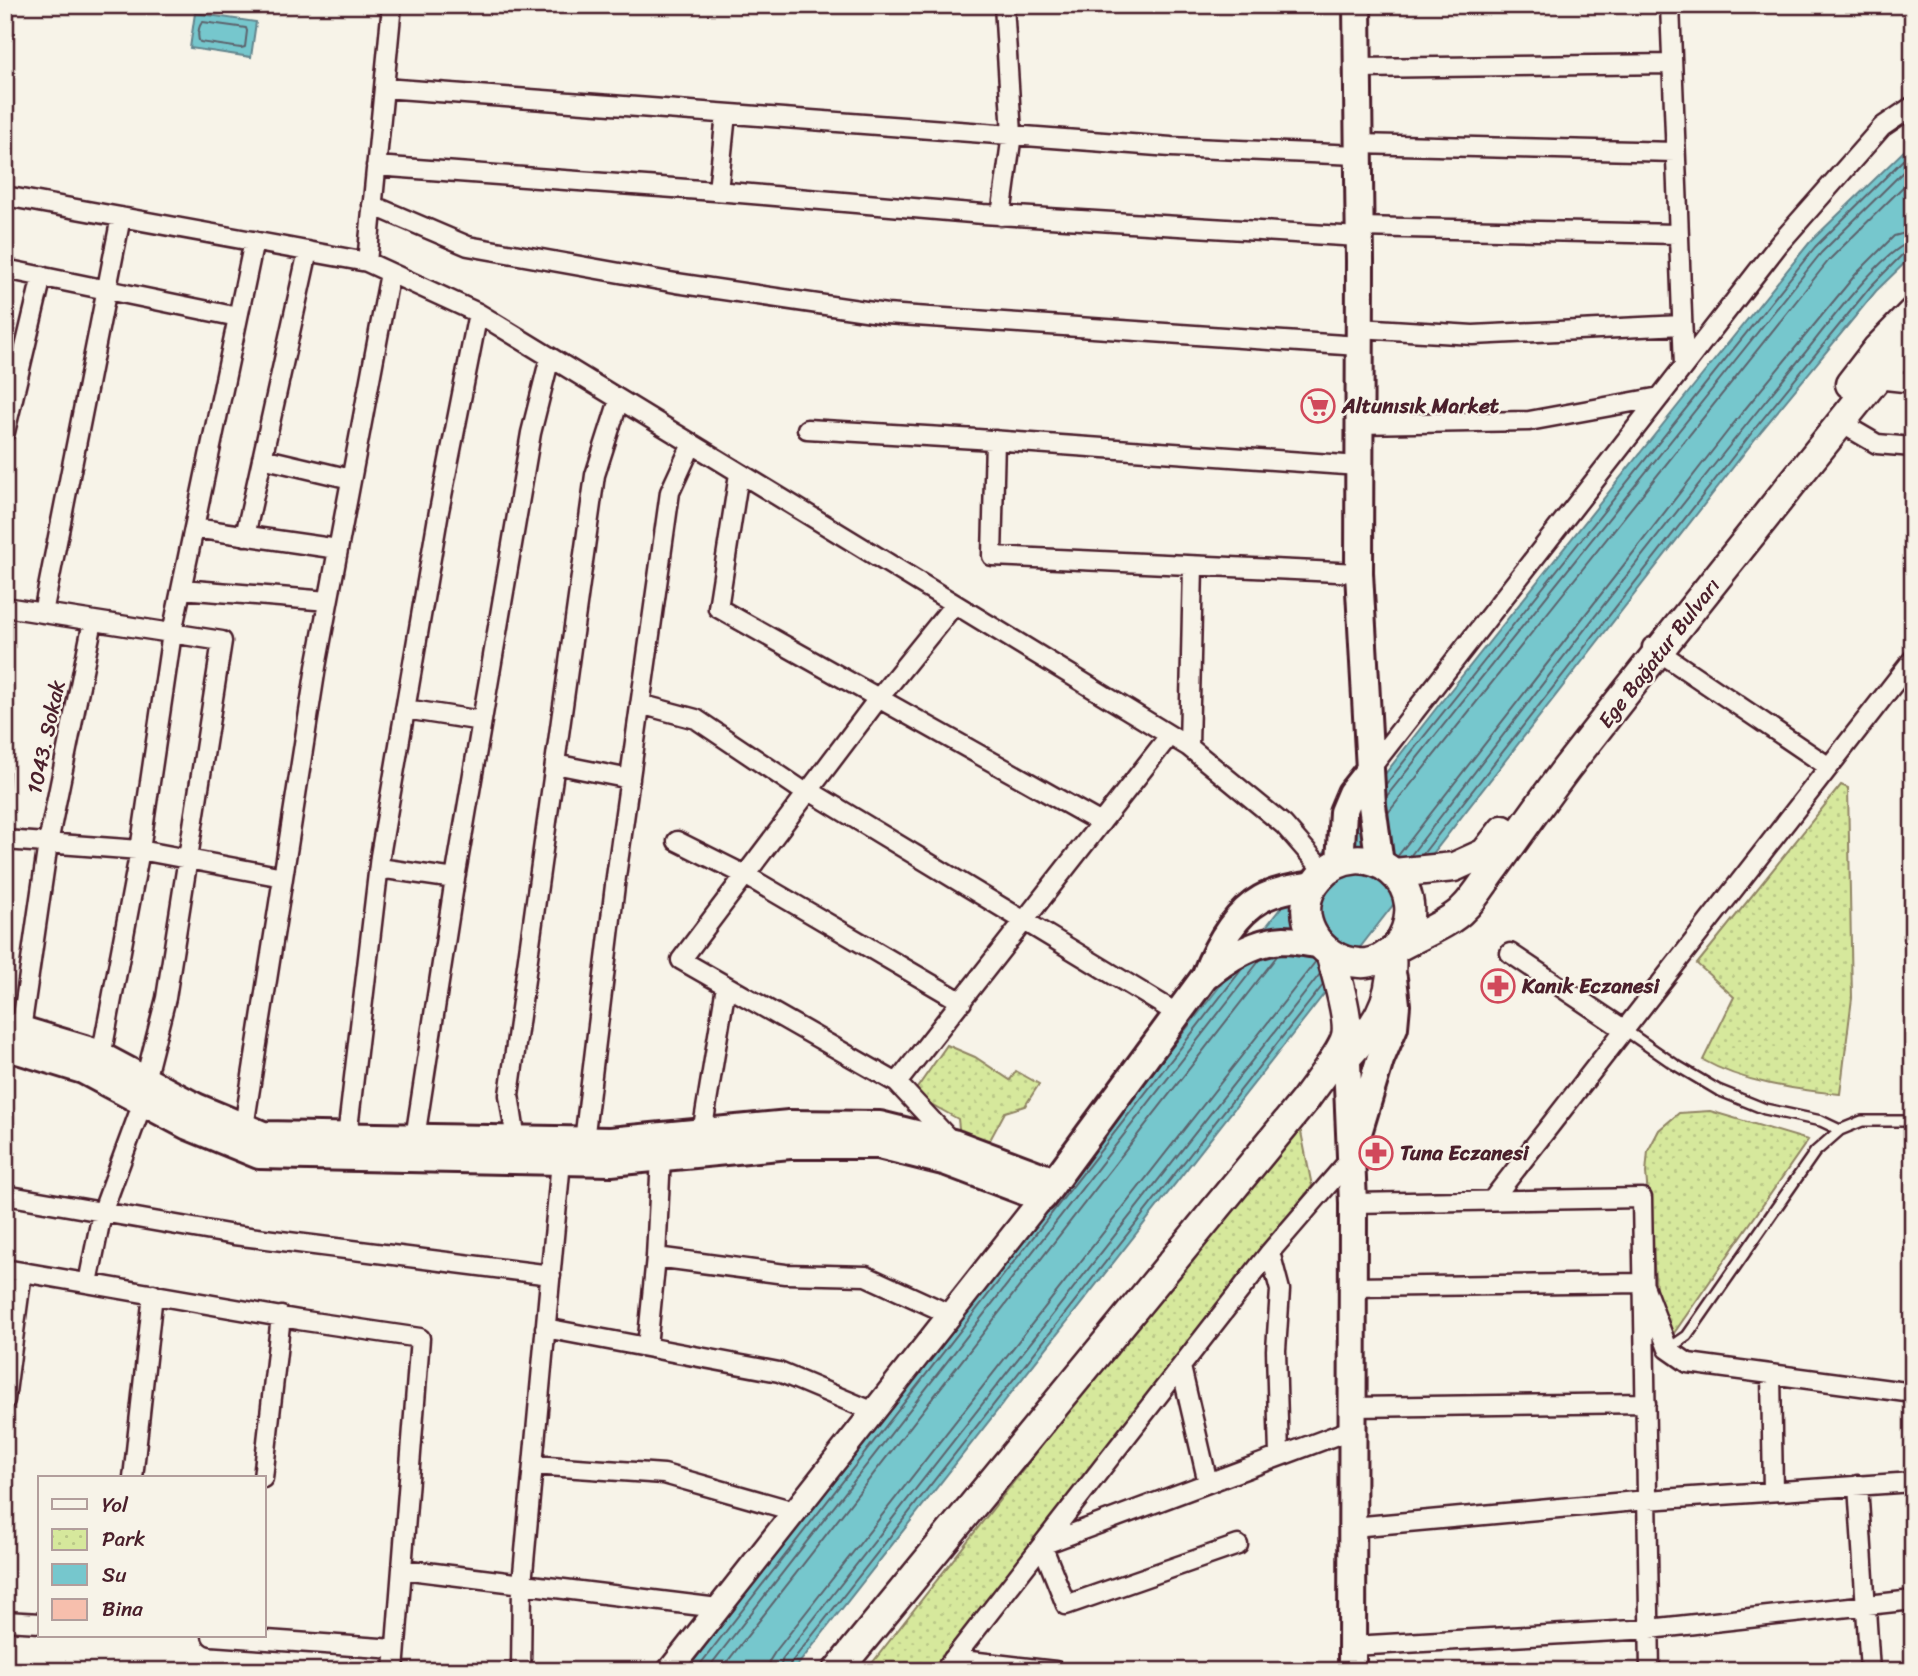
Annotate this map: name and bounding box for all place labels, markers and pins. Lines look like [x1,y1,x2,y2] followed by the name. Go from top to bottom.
[1299,387,1337,425] supermarket icon: Altunısık Market
[1341,387,1500,425] place label: Altunısık Market
[1479,967,1517,1005] pharmacy icon: Kanık Eczanesi
[1521,967,1660,1005] place label: Kanık Eczanesi
[1357,1134,1395,1172] pharmacy icon: Tuna Eczanesi
[1400,1134,1530,1172] place label: Tuna Eczanesi

